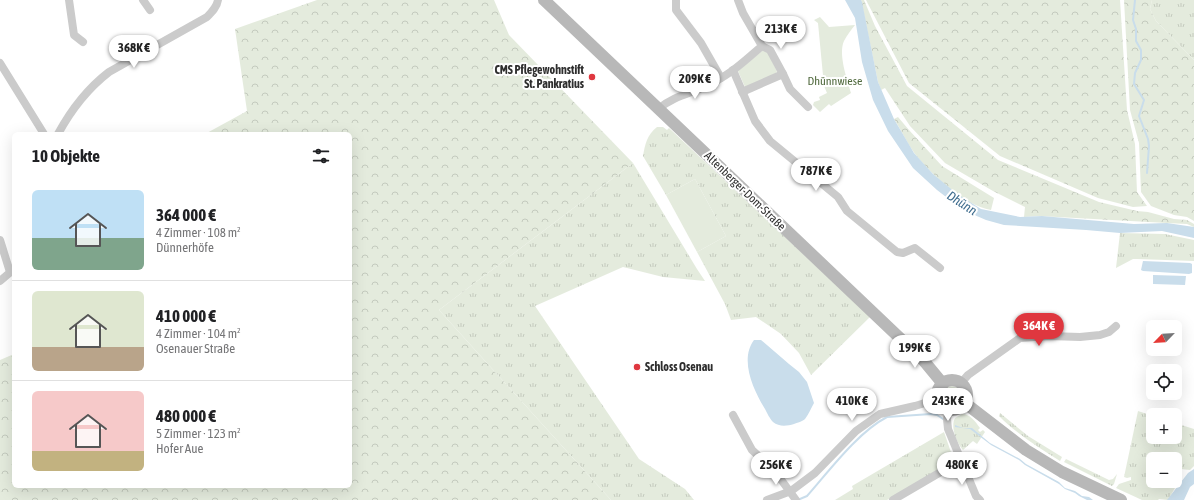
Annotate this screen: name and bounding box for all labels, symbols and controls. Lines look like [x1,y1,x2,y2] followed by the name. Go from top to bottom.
[748,16,814,50] pin: 213K €
[765,21,797,36] text: 213K €
[101,35,167,69] pin: 368K €
[118,40,150,55] text: 368K €
[494,63,585,91] place label: CMS Pflegewohnstift St. Pankratius
[662,66,728,100] pin: 209K €
[679,71,711,86] text: 209K €
[587,72,597,82] marker: CMS Pflegewohnstift St. Pankratius
[807,74,863,88] park label: Dhünnwiese
[310,145,332,167] icon: filters
[32,146,100,166] text: 10 Objekte
[702,149,788,233] street label: Altenberger-Dom-Straße
[783,158,849,192] pin: 787K €
[800,163,832,178] text: 787K €
[944,188,980,219] water label: Dhünn
[156,205,216,225] text: 364 000 €
[64,206,112,254] icon: home
[156,225,241,240] text: 4 Zimmer · 108 m²
[156,240,214,255] text: Dünnerhöfe
[156,306,216,326] text: 410 000 €
[64,307,112,355] icon: home
[1006,313,1072,347] pin: 364K €
[1023,318,1055,333] text: 364K €
[1146,320,1182,356] north arrow
[1146,320,1182,488] map controls
[156,326,241,341] text: 4 Zimmer · 104 m²
[882,335,948,369] pin: 199K €
[899,340,931,355] text: 199K €
[156,341,235,356] text: Osenauer Straße
[645,360,713,374] place label: Schloss Osenau
[632,362,642,372] marker: Schloss Osenau
[1146,364,1182,400] button: locate
[819,388,885,422] pin: 410K €
[915,388,981,422] pin: 243K €
[836,393,868,408] text: 410K €
[932,393,964,408] text: 243K €
[156,406,216,426] text: 480 000 €
[64,407,112,455] icon: home
[1146,408,1182,444] button: +
[156,426,241,441] text: 5 Zimmer · 123 m²
[156,441,203,456] text: Hofer Aue
[743,452,809,486] pin: 256K €
[929,452,995,486] pin: 480K €
[1146,452,1182,488] button: −
[760,457,792,472] text: 256K €
[946,457,978,472] text: 480K €

